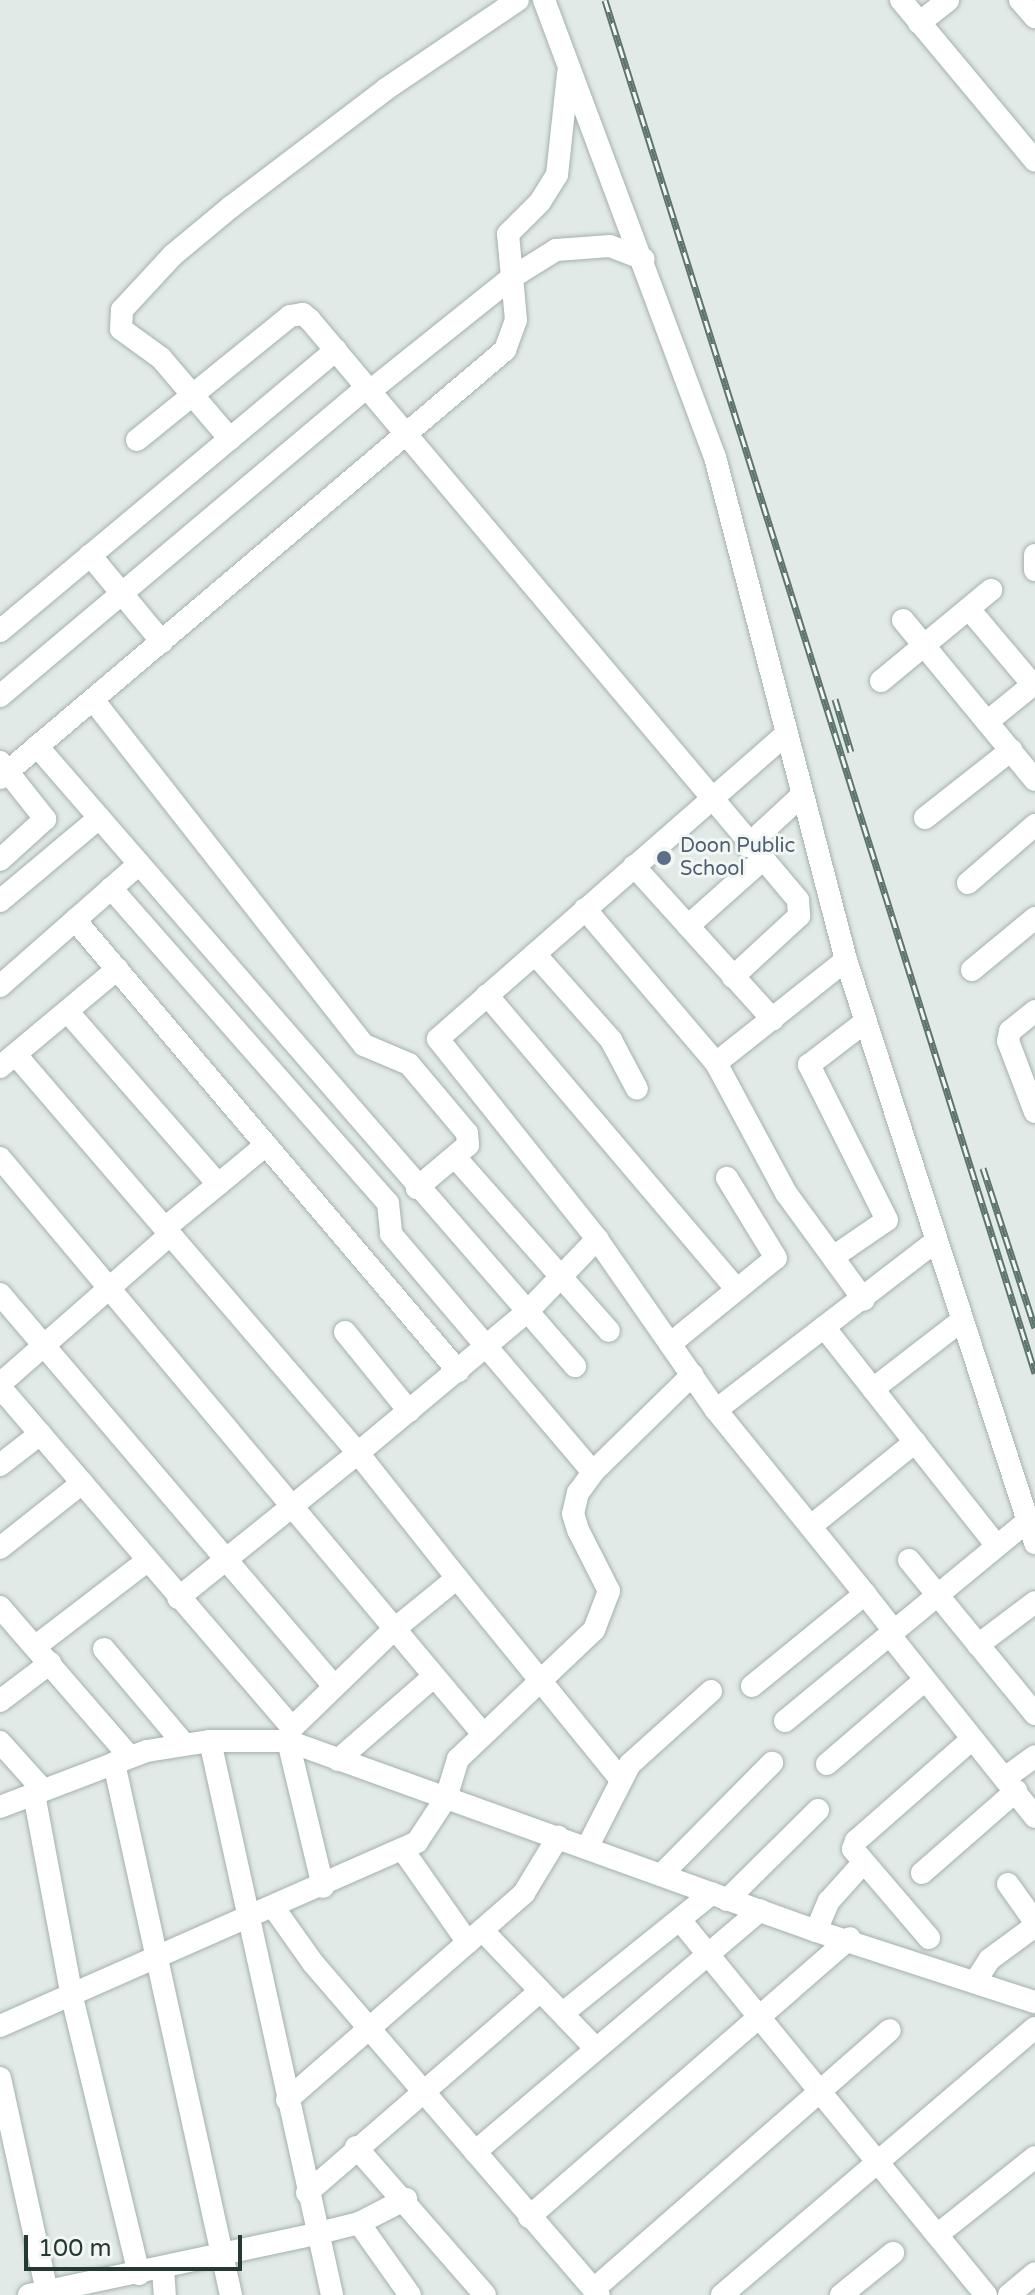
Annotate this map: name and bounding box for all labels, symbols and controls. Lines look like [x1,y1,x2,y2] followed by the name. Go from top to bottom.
[680,834,795,881] place label: Doon Public School
[655,849,673,867] marker: Doon Public School
[28,2219,246,2269] scale bar
[38,2234,112,2263] text: 100 m

